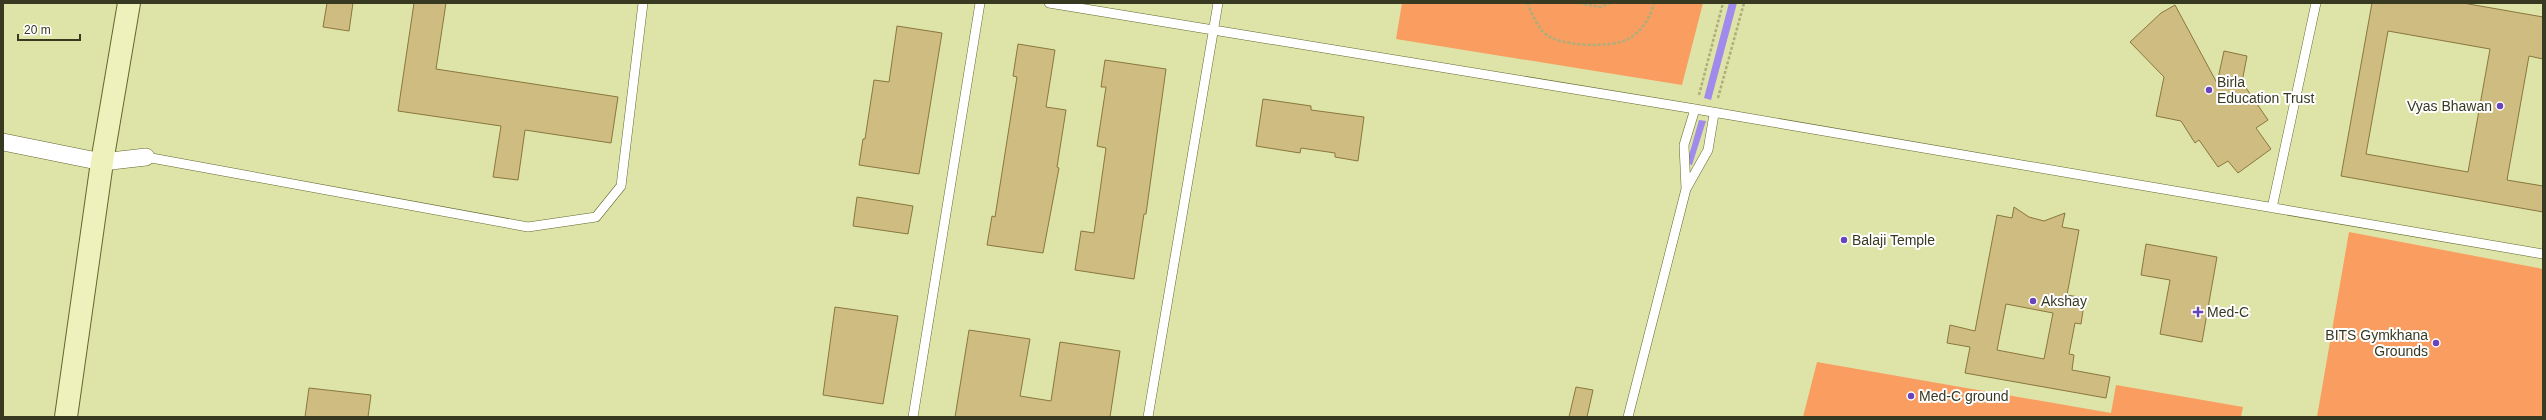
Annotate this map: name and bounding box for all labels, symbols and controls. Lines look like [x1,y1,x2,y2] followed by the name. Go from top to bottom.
[18,16,80,42] scale bar
[24,23,51,37] text: 20 m
[2217,74,2314,106] place label: Birla Education Trust
[2204,85,2214,95] marker: Birla Education Trust
[2407,98,2492,114] place label: Vyas Bhawan
[2495,101,2505,111] marker: Vyas Bhawan
[1852,232,1935,248] place label: Balaji Temple
[1839,235,1849,245] marker: Balaji Temple
[2041,293,2087,309] place label: Akshay
[2028,296,2038,306] marker: Akshay
[2207,304,2249,320] place label: Med-C
[2192,306,2204,318] marker: Med-C
[2325,327,2428,359] place label: BITS Gymkhana Grounds
[2431,338,2441,348] marker: BITS Gymkhana Grounds
[1919,388,2009,404] place label: Med-C ground
[1906,391,1916,401] marker: Med-C ground

